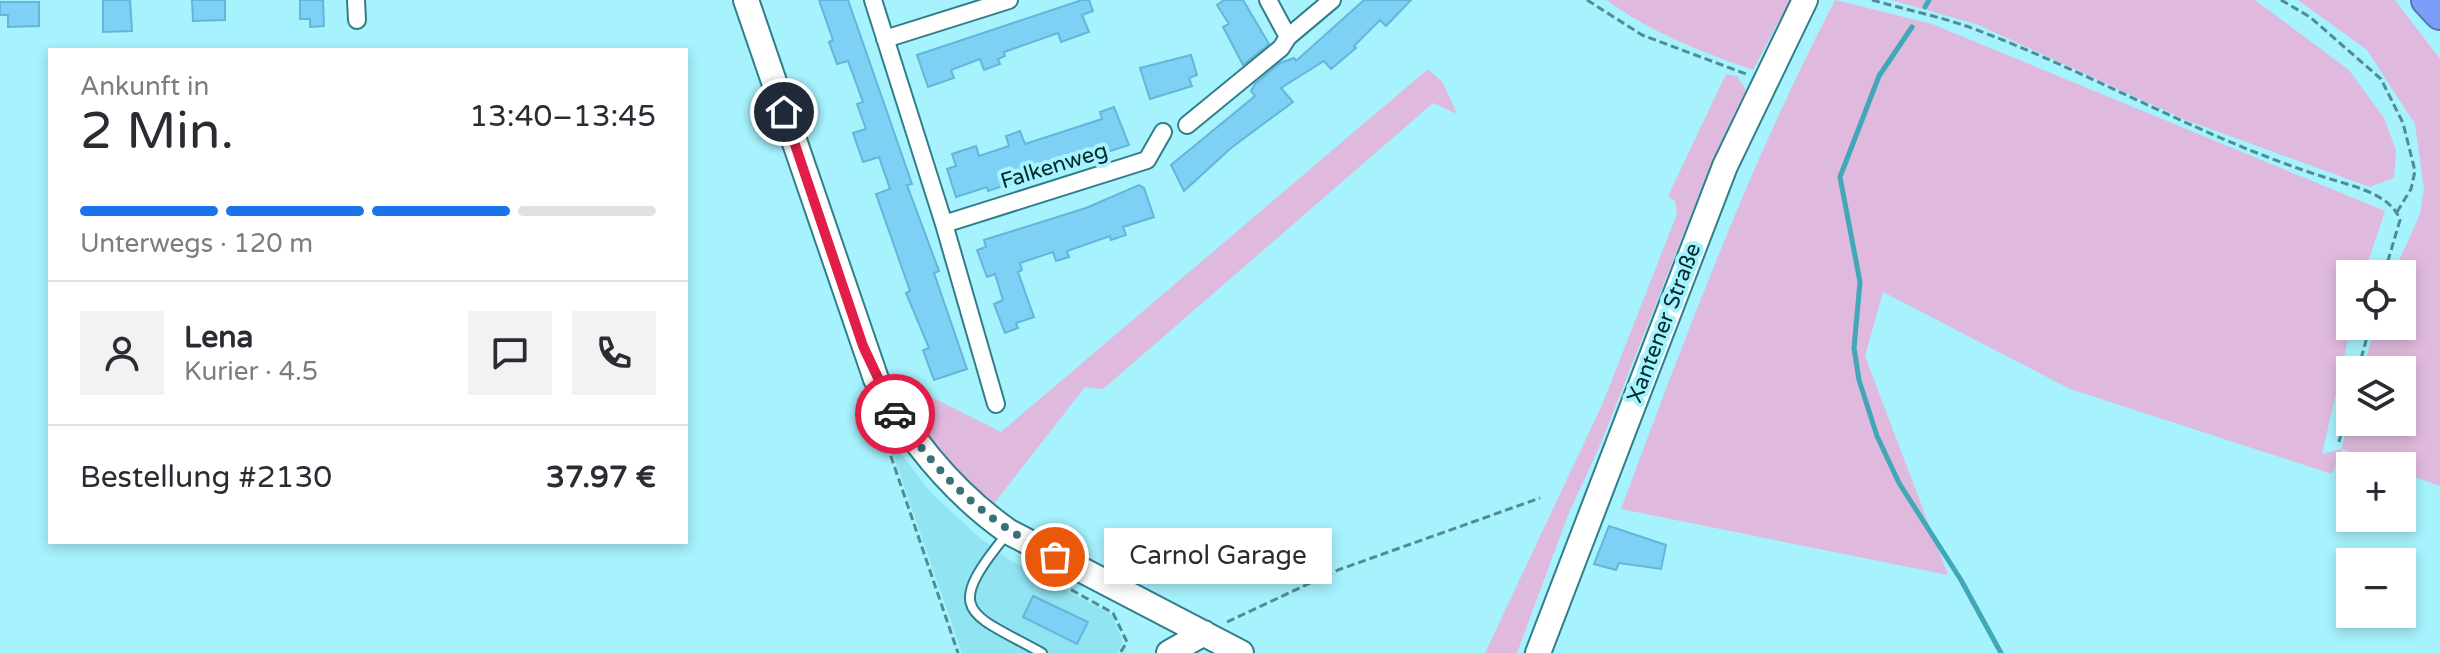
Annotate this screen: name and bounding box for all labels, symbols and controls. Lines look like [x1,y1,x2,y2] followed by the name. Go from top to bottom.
[80,71,209,102] text: Ankunft in
[750,78,818,146] pin
[762,90,806,134] icon: home
[469,98,656,135] text: 13:40–13:45
[80,100,234,163] text: 2 Min.
[997,137,1111,195] street label: Falkenweg
[80,228,313,259] text: Unterwegs · 120 m
[1622,240,1706,406] street label: Xantener Straße
[2336,260,2416,628] map controls
[2336,260,2416,340] button: locate
[80,311,164,395] button: person
[468,311,552,395] button: chat
[572,311,656,395] button: phone
[184,319,253,356] text: Lena
[184,356,318,387] text: Kurier · 4.5
[2336,356,2416,436] button: layers
[855,374,935,454] courier
[873,392,917,436] icon: car
[2336,452,2416,532] button: +
[80,459,332,496] text: Bestellung #2130
[546,459,656,496] text: 37.97 €
[1021,523,1089,591] pin
[1103,529,1331,585] callout: Carnol Garage
[1033,535,1077,579] icon: bag
[1129,540,1307,571] text: Carnol Garage
[2336,548,2416,628] button: −

